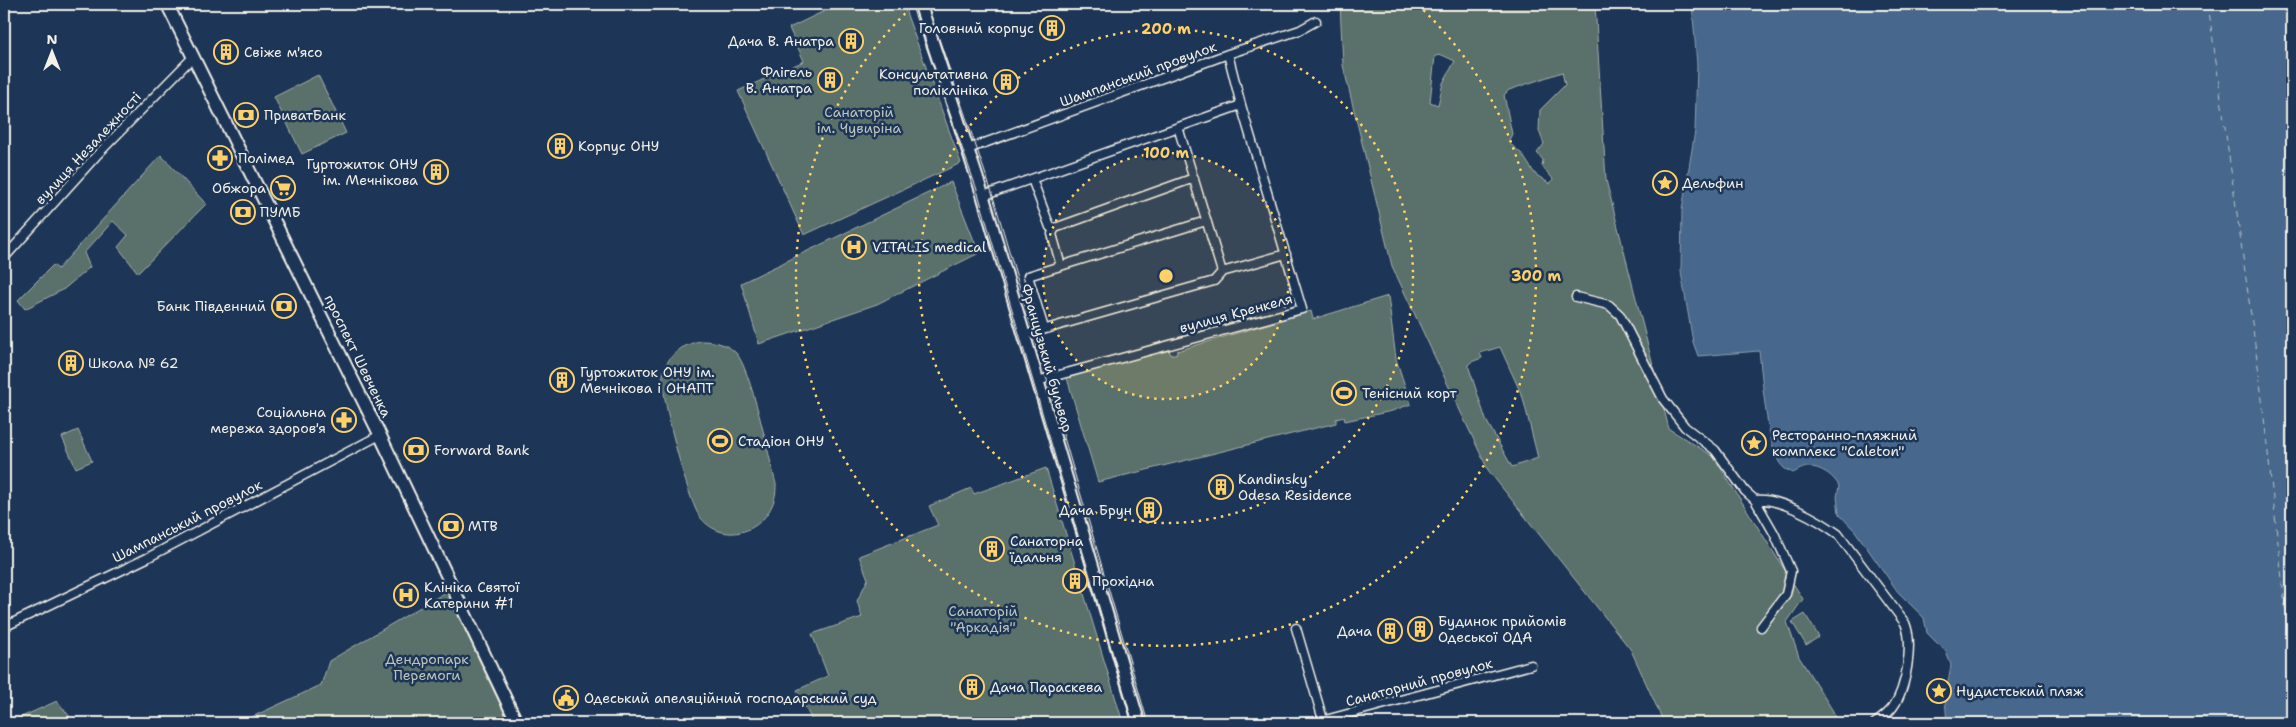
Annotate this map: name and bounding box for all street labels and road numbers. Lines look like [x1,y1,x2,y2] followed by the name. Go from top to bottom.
[1057,37,1219,111] street label: Шампанський провулок
[31,88,145,208] street label: вулиця Незалежності
[1017,282,1077,434] street label: Французький бульвар
[1177,289,1295,337] street label: вулиця Кренкеля
[320,292,396,421] street label: проспект Шевченка
[109,475,265,567] street label: Шампанський провулок
[1344,654,1495,710] street label: Санаторний провулок

